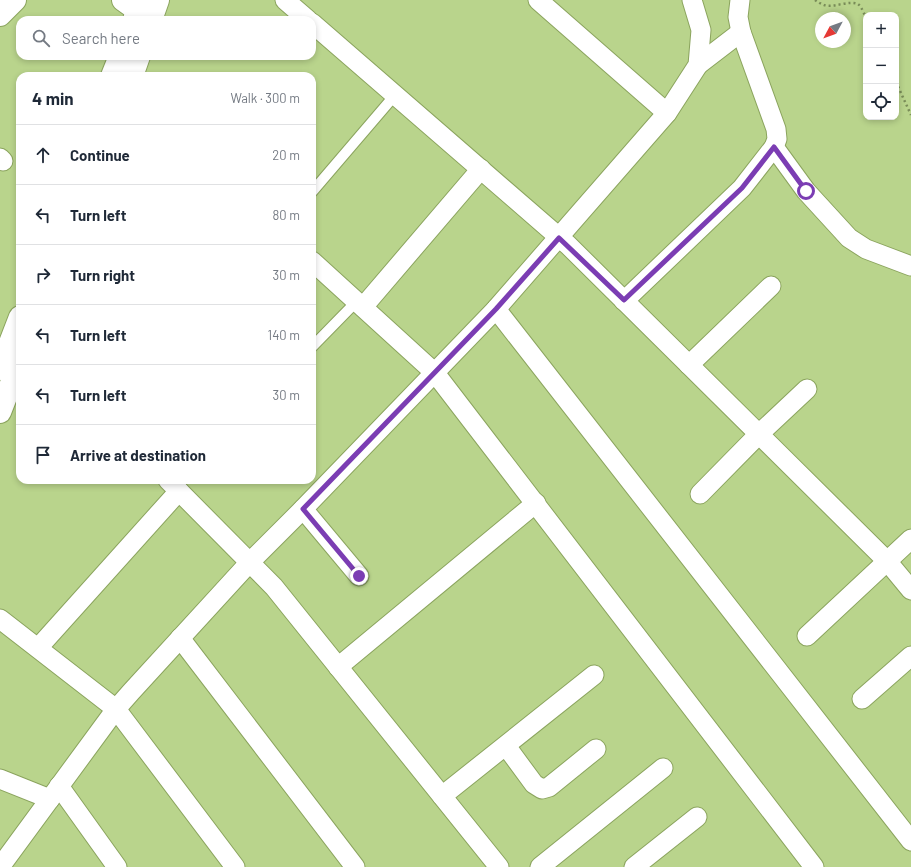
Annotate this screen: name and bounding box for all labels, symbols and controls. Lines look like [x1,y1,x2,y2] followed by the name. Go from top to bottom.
[815,12,851,48] north arrow
[863,12,899,120] map controls
[863,12,899,48] button: +
[16,16,316,60] search box
[30,27,52,49] icon: search
[62,29,140,47] text: Search here
[863,48,899,84] button: −
[863,84,899,120] button: locate
[32,88,74,108] text: 4 min
[230,90,300,106] text: Walk · 300 m
[32,144,54,166] icon: ahead
[70,146,130,164] text: Continue
[272,147,300,163] text: 20 m
[797,182,815,200] route start
[32,204,54,226] icon: left
[70,206,126,224] text: Turn left
[273,207,300,223] text: 80 m
[32,264,54,286] icon: right
[70,266,135,284] text: Turn right
[273,267,300,283] text: 30 m
[32,324,54,346] icon: left
[70,326,126,344] text: Turn left
[268,327,300,343] text: 140 m
[32,384,54,406] icon: left
[70,386,126,404] text: Turn left
[273,387,300,403] text: 30 m
[32,444,54,466] icon: arrive
[70,446,206,464] text: Arrive at destination
[350,567,368,585] route end

